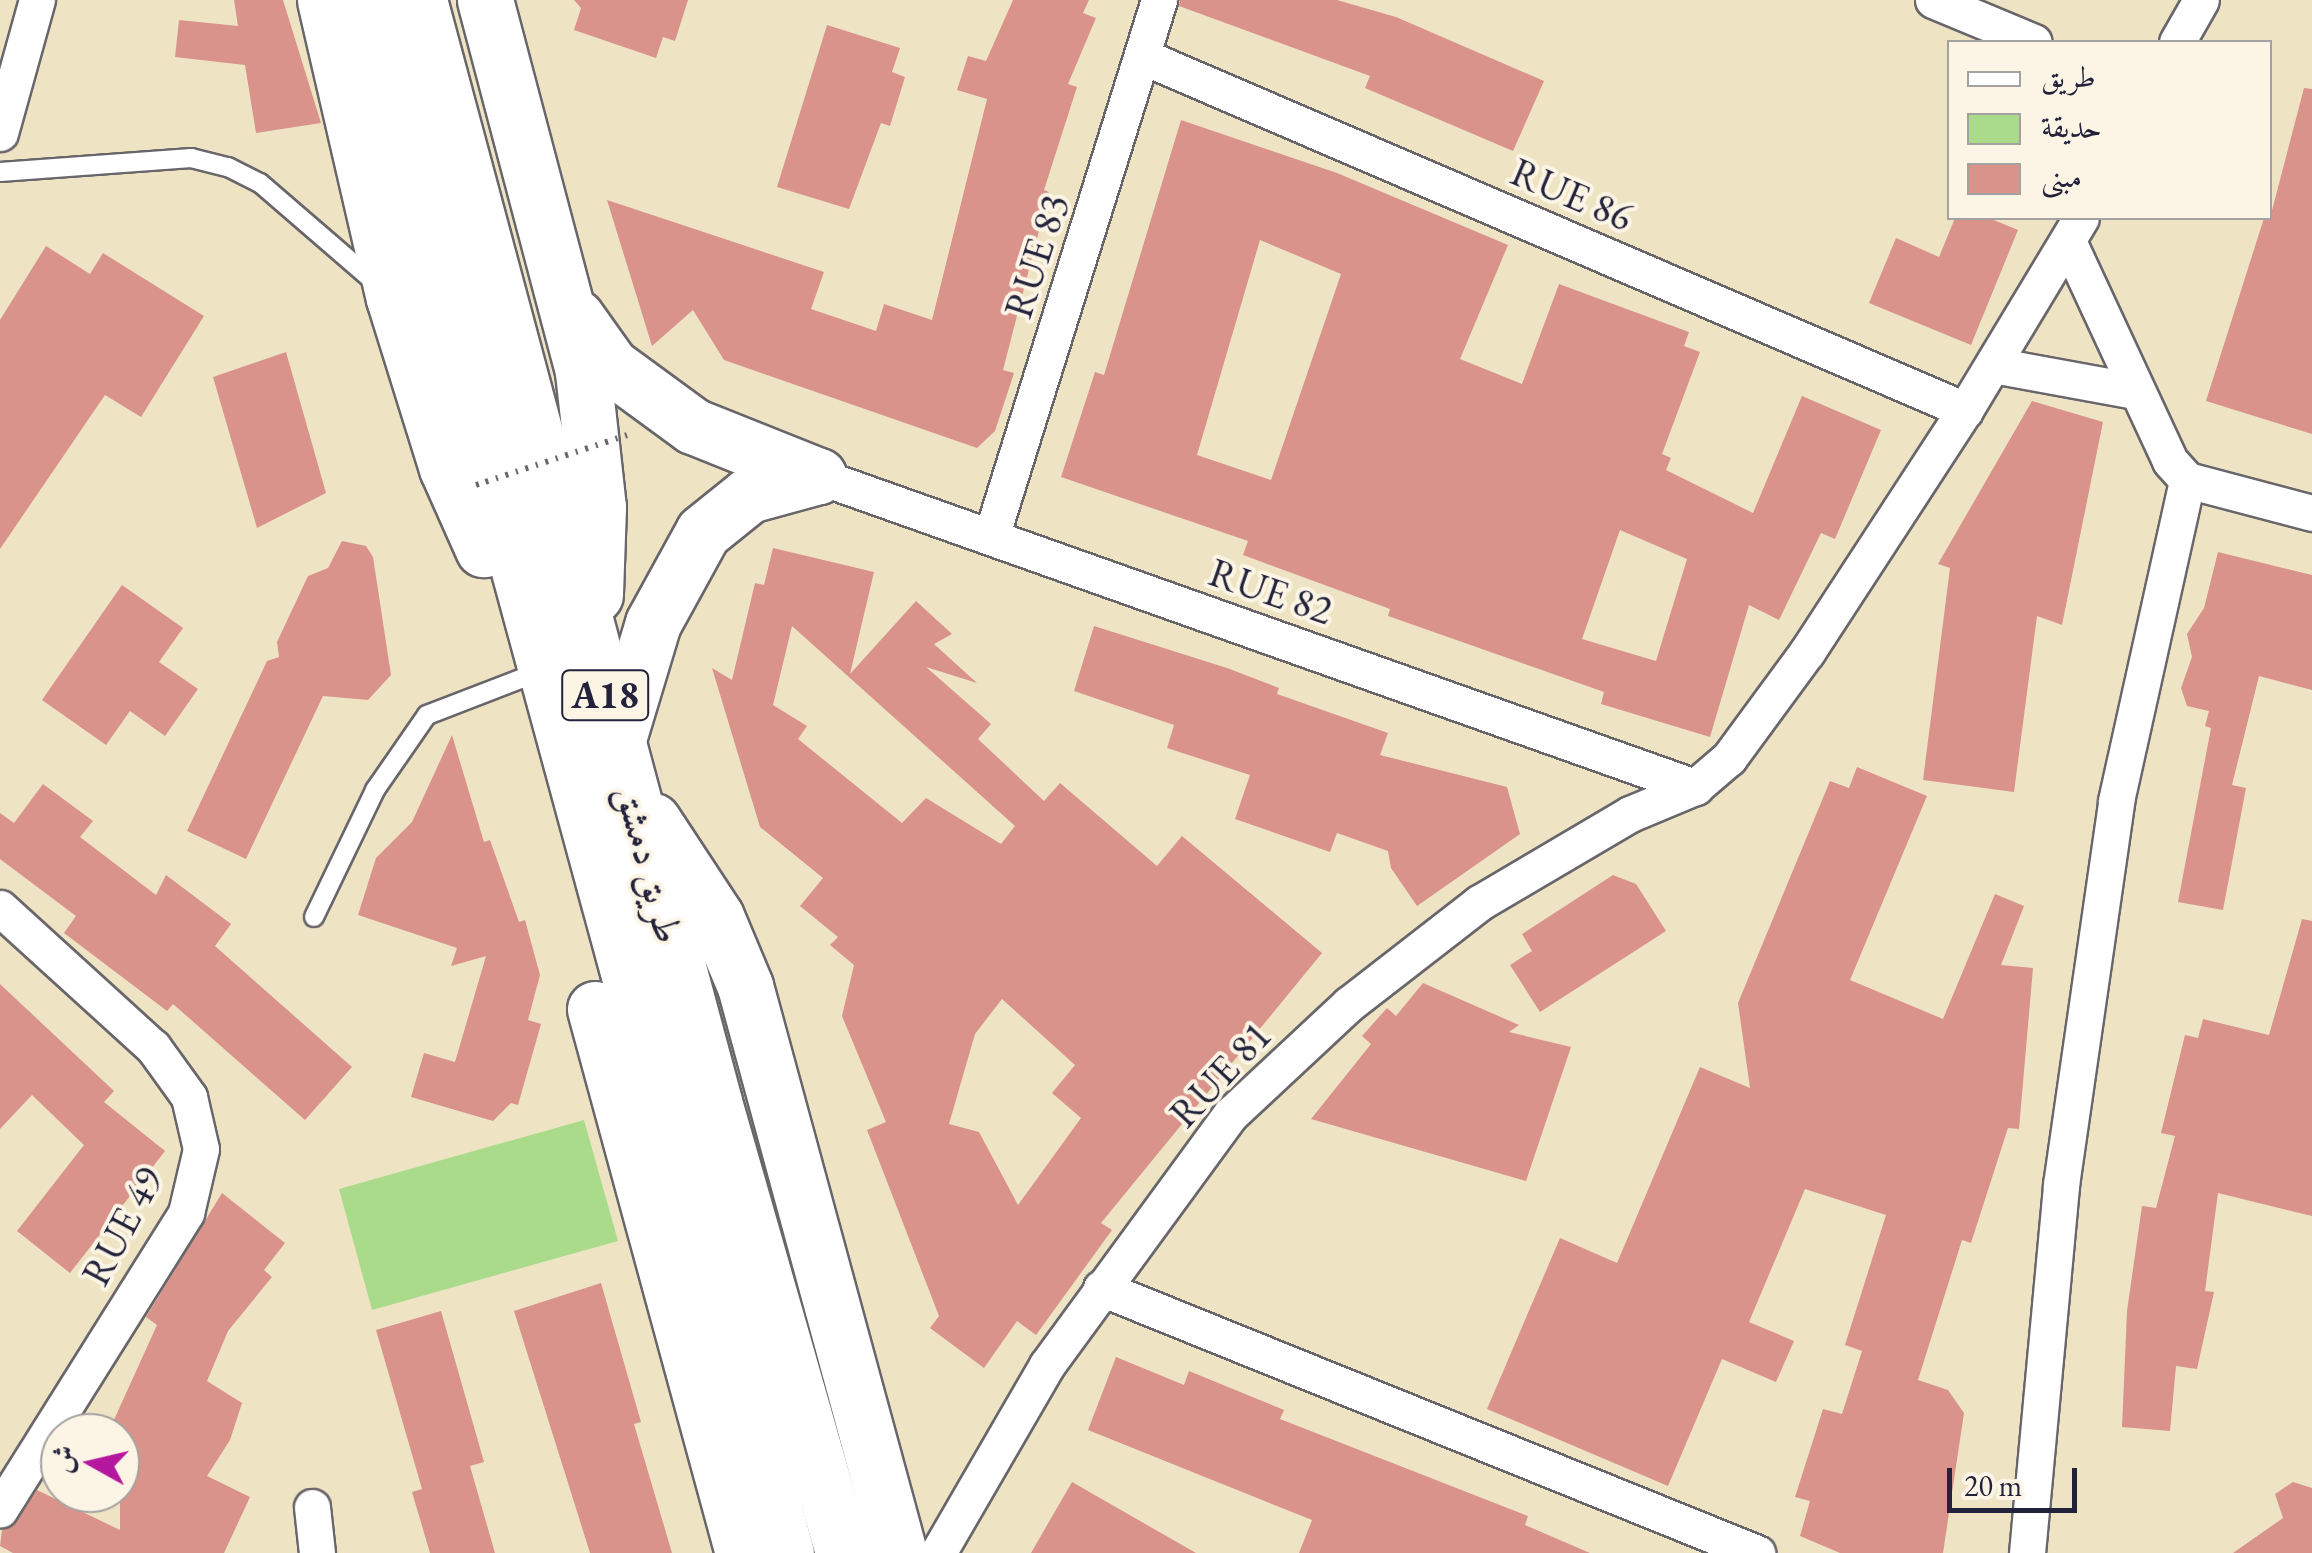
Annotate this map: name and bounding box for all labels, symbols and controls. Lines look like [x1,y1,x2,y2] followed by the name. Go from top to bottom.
[1947,40,2272,220] legend
[2041,57,2096,96] text: طريق
[2041,107,2102,146] text: حديقة
[1504,147,1640,241] street label: RUE 86
[2041,157,2082,196] text: مبنى
[994,188,1078,324] street label: RUE 83
[1203,548,1339,634] street label: RUE 82
[560,662,650,728] road number: A18
[606,780,694,948] street label: طريق دمشق
[1159,1011,1281,1137] street label: RUE 81
[71,1159,173,1293] street label: RUE 49
[40,1413,140,1513] north arrow
[43,1443,82,1475] text: ش
[1952,1448,2082,1510] scale bar
[1964,1466,2022,1505] text: 20 m

